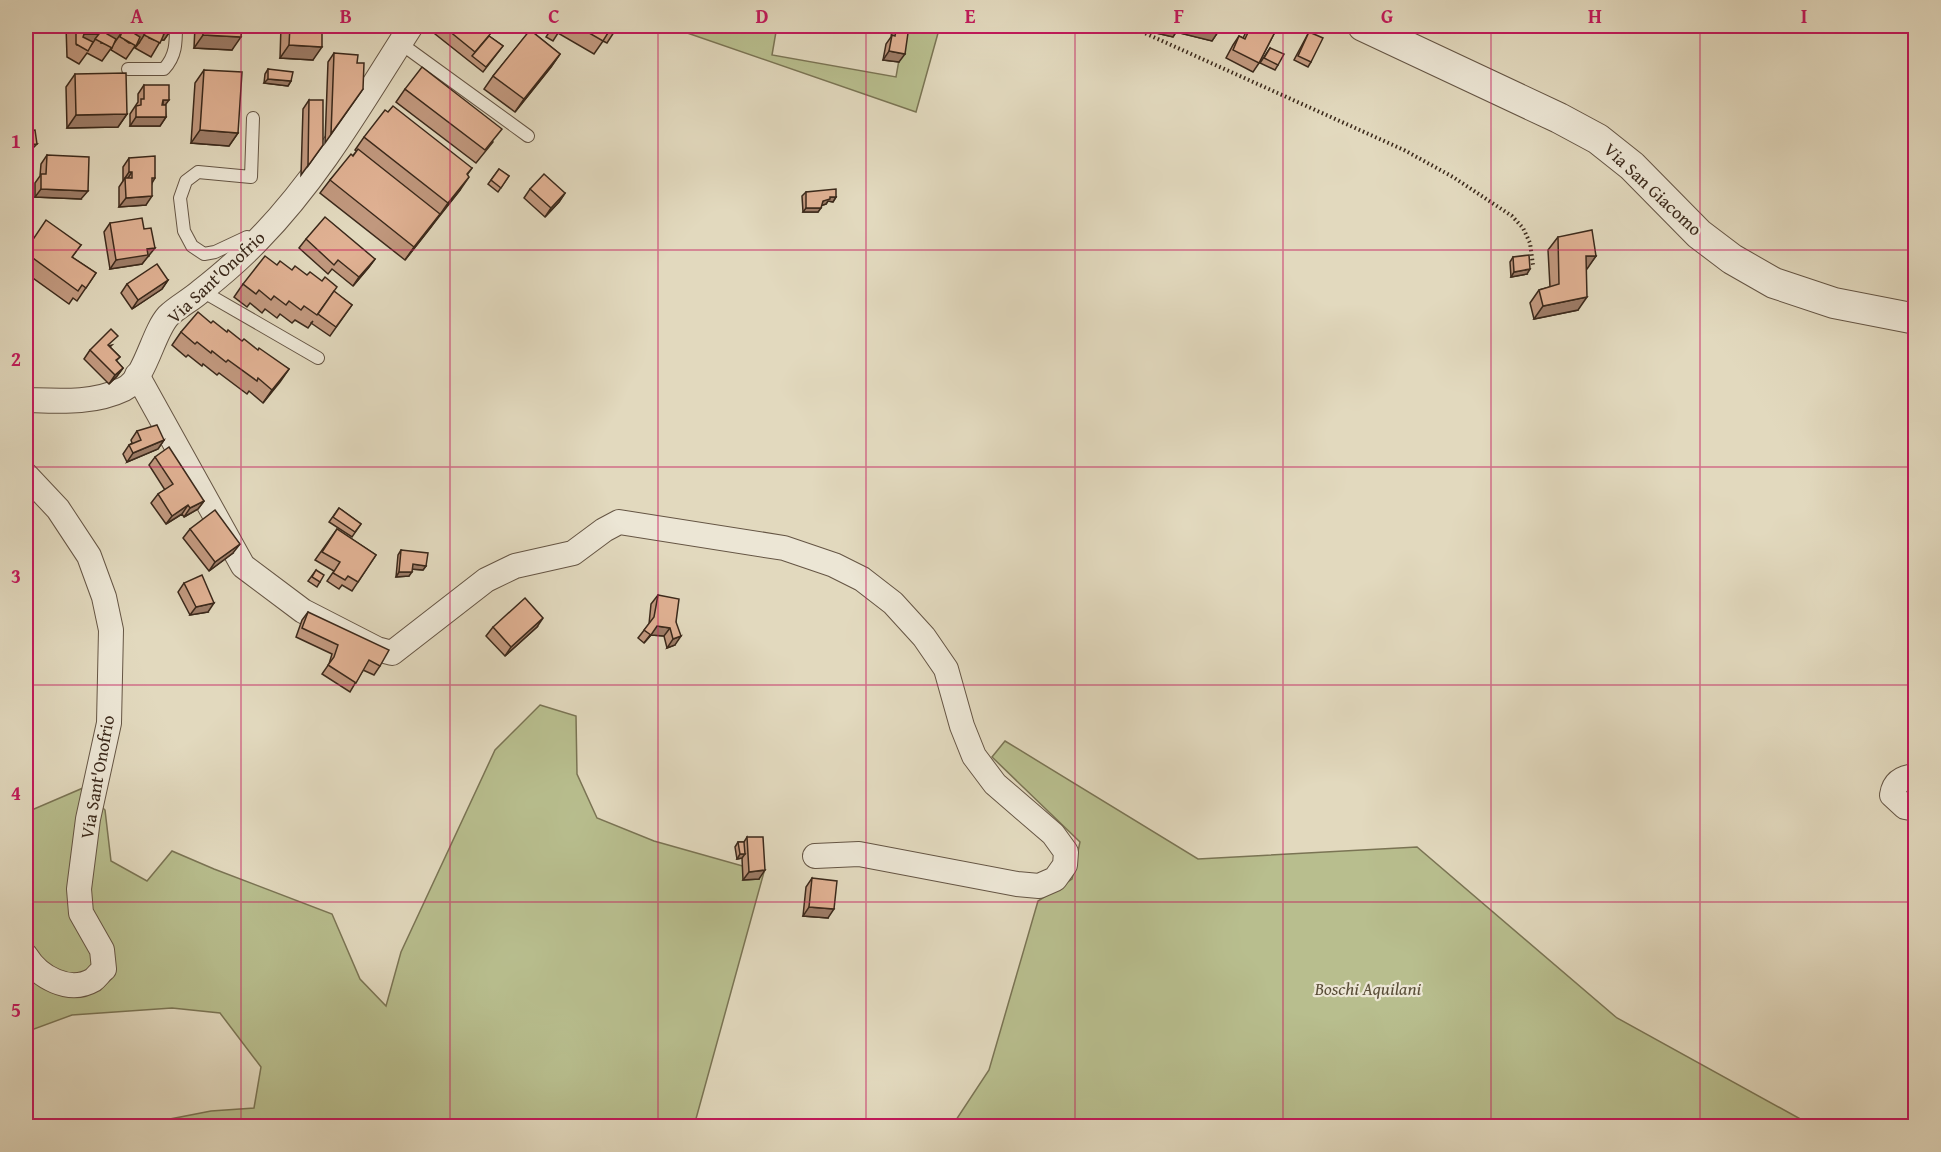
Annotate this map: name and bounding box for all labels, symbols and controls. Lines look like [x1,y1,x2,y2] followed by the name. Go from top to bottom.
[131,1,144,30] text: A
[340,1,352,30] text: B
[548,1,560,30] text: C
[755,1,769,30] text: D
[965,1,976,30] text: E
[1174,1,1184,30] text: F
[1381,1,1393,30] text: G
[1588,1,1602,30] text: H
[1801,1,1807,30] text: I
[11,126,21,155] text: 1
[1598,136,1708,242] street label: Via San Giacomo
[161,224,271,330] street label: Via Sant'Onofrio
[11,344,21,373] text: 2
[11,561,21,590] text: 3
[73,713,121,841] street label: Via Sant'Onofrio
[11,778,21,807] text: 4
[1314,975,1422,1002] park label: Boschi Aquilani
[11,995,21,1024] text: 5

